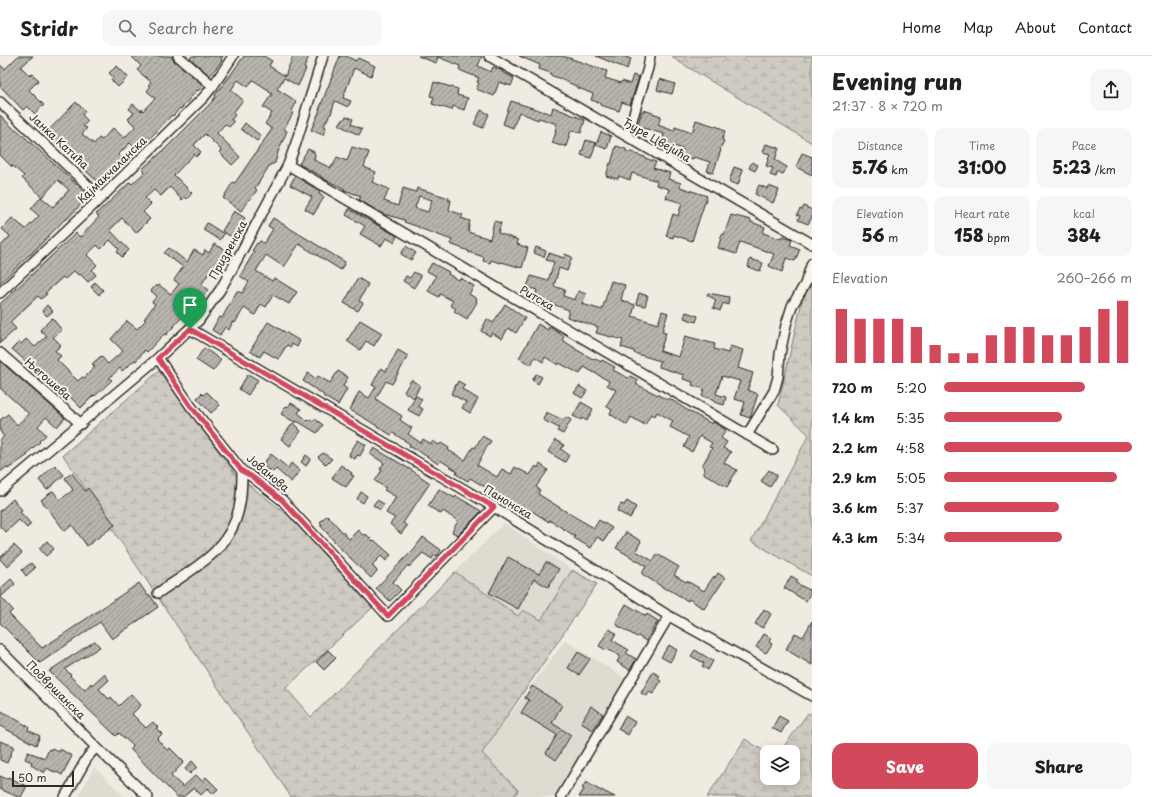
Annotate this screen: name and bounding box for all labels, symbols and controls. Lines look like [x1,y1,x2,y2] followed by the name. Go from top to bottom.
[102,10,382,46] search box
[20,14,78,42] text: Stridr
[148,16,234,39] text: Search here
[116,17,138,39] icon: search
[902,17,941,38] text: Home
[963,17,993,38] text: Map
[1015,17,1056,38] text: About
[1078,17,1132,38] text: Contact
[832,64,962,97] text: Evening run
[1090,69,1132,111] button: share
[832,96,943,115] text: 21:37 · 8 × 720 m
[26,108,93,173] street label: Јанка Катића
[620,113,694,166] street label: Ђуре Цвејића
[73,132,150,207] street label: Кајмакчаланска
[857,137,903,154] text: Distance
[969,137,995,154] text: Time
[1072,137,1096,154] text: Pace
[852,154,888,180] text: 5.76
[958,154,1006,180] text: 31:00
[1052,154,1091,180] text: 5:23
[888,161,908,178] text: km
[1091,161,1116,178] text: /km
[856,205,904,222] text: Elevation
[954,205,1010,222] text: Heart rate
[1073,205,1095,222] text: kcal
[204,217,251,283] street label: Призренска
[862,222,885,248] text: 56
[954,222,984,248] text: 158
[1067,222,1101,248] text: 384
[885,229,898,246] text: m
[984,229,1010,246] text: bpm
[832,268,888,287] text: Elevation
[1056,268,1132,287] text: 260–266 m
[517,281,558,314] street label: Ритска
[173,288,207,329] pin
[179,294,201,316] icon: arrive
[21,353,76,404] street label: Његошева
[832,378,873,397] text: 720 m
[896,378,927,397] text: 5:20
[832,408,875,427] text: 1.4 km
[896,408,925,427] text: 5:35
[832,438,878,457] text: 2.2 km
[896,438,925,457] text: 4:58
[243,450,294,496] street label: Јованова
[832,468,877,487] text: 2.9 km
[896,468,926,487] text: 5:05
[481,480,536,523] street label: Панонска
[832,498,877,517] text: 3.6 km
[896,498,923,517] text: 5:37
[832,528,878,547] text: 4.3 km
[896,528,925,547] text: 5:34
[23,656,90,723] street label: Подвршанска
[832,743,978,789] button: Save
[986,743,1132,789] button: Share
[760,745,800,785] map controls
[760,745,800,785] button: layers
[12,769,74,788] scale bar
[18,769,47,786] text: 50 m

